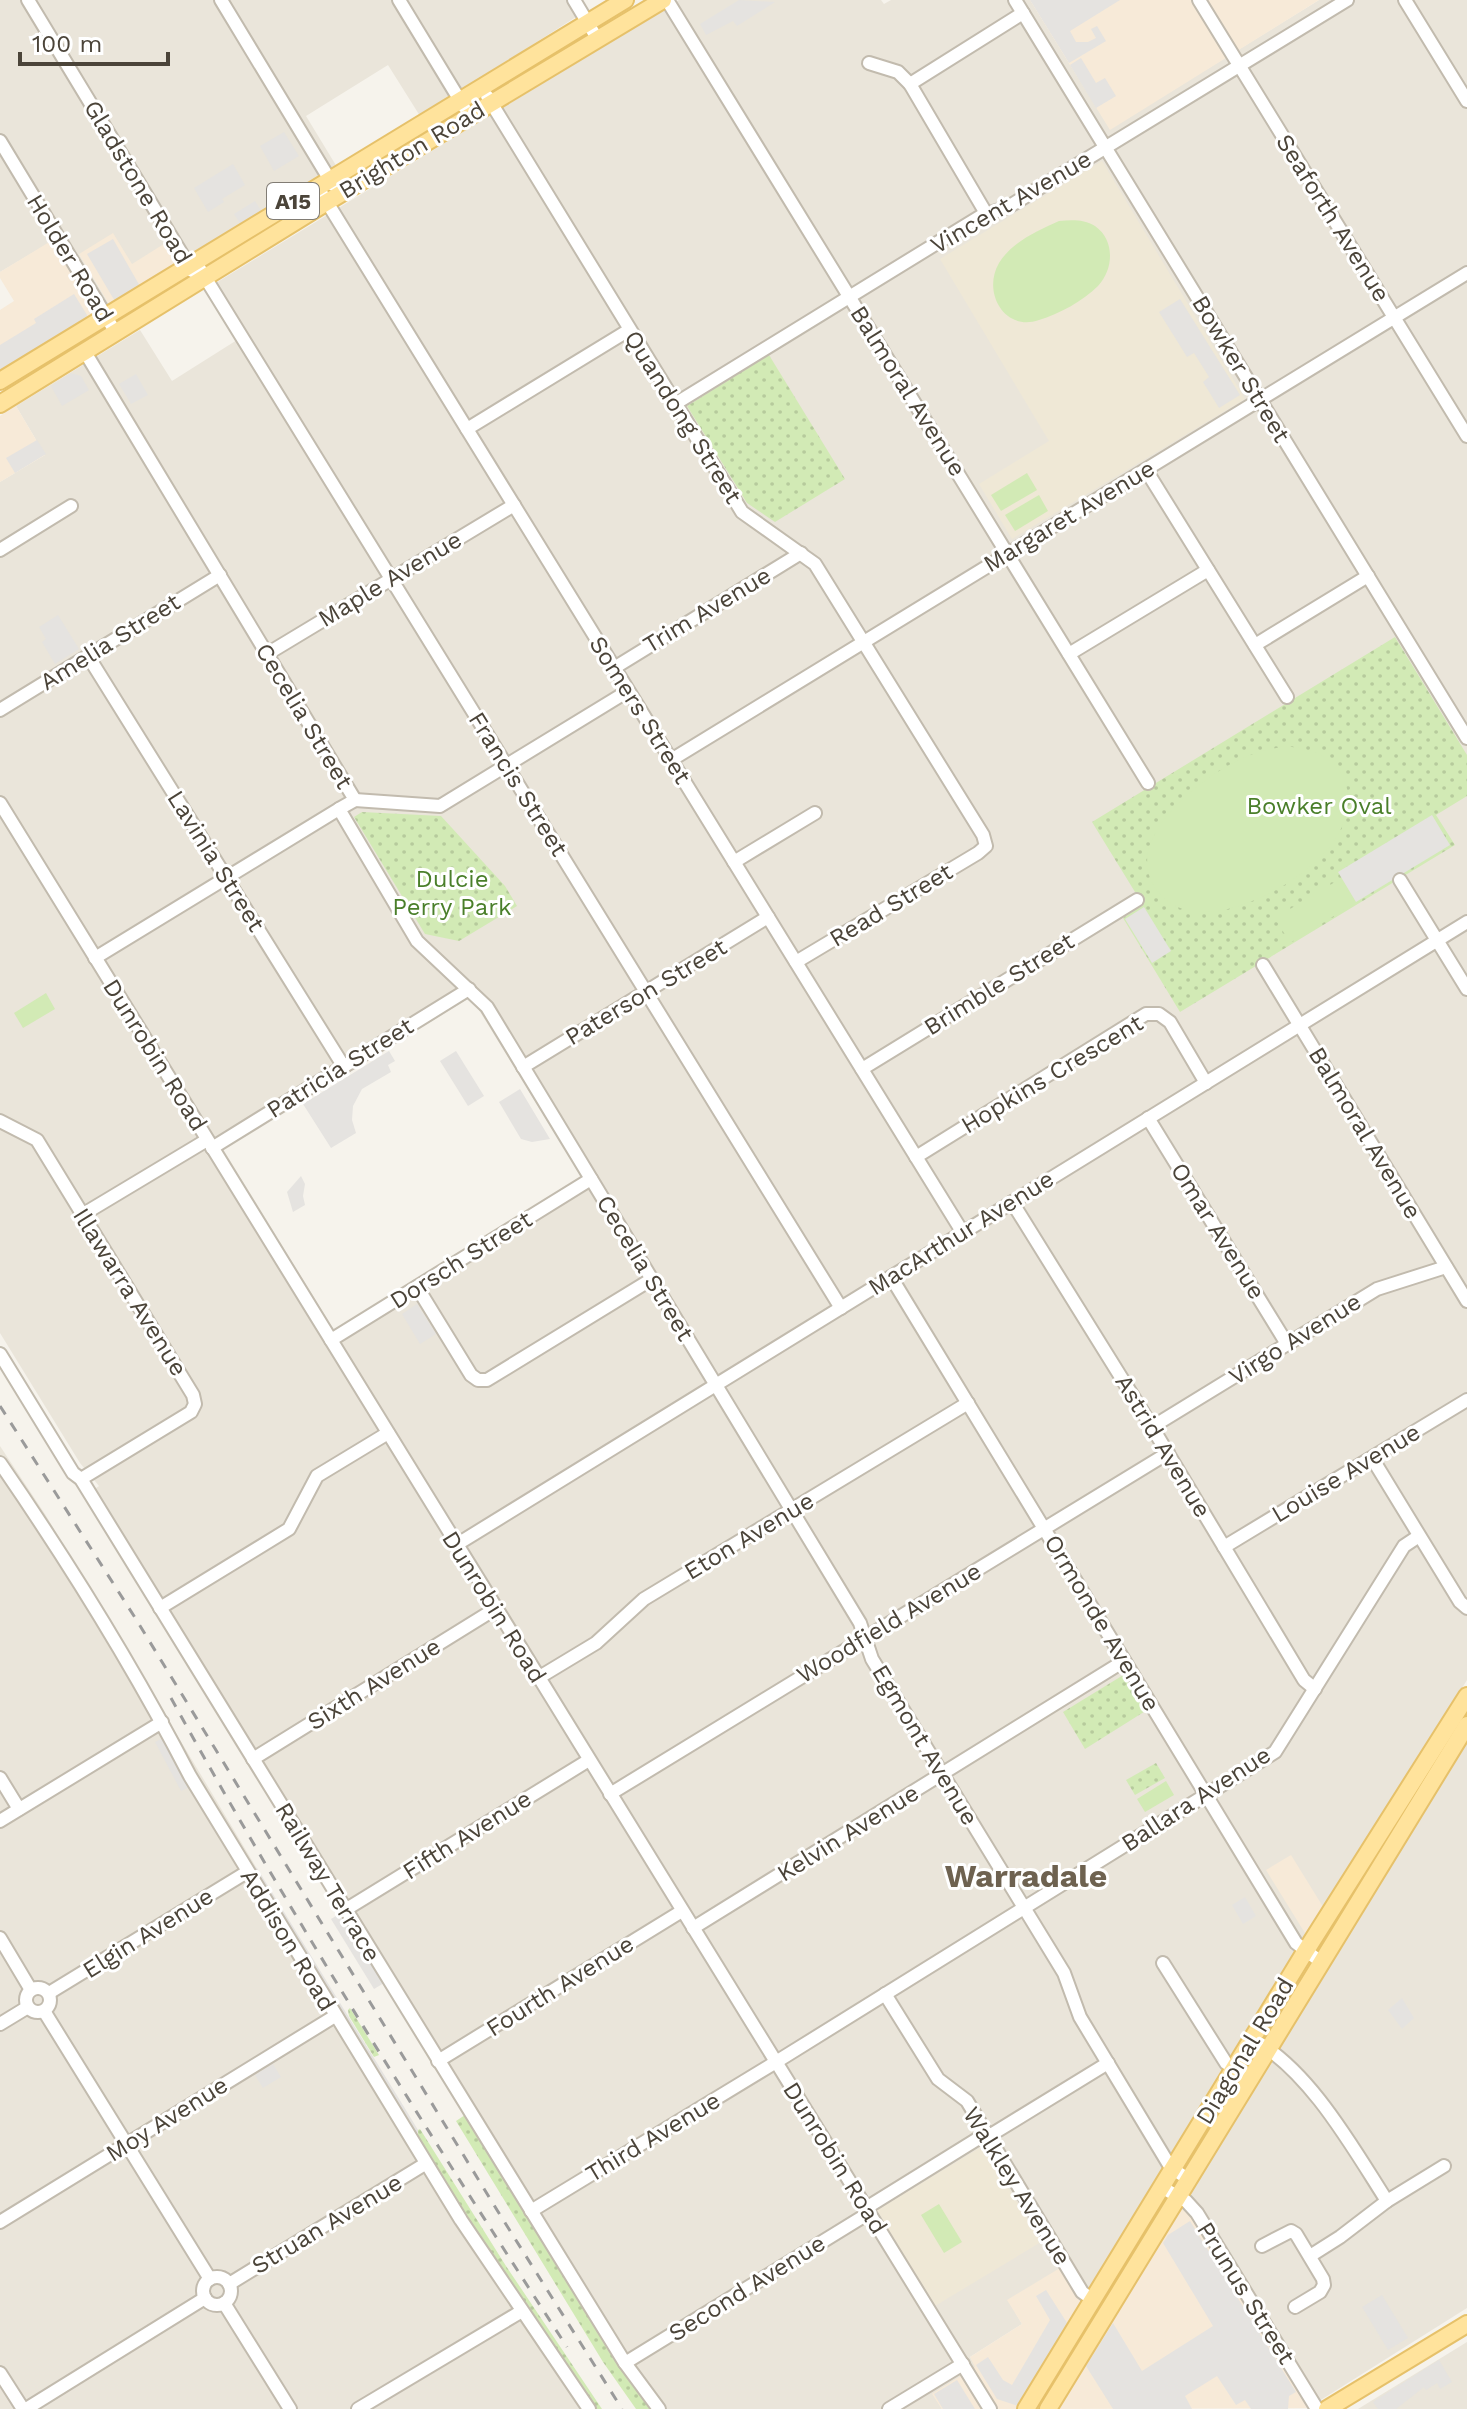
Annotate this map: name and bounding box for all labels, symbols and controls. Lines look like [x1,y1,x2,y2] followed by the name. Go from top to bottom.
[20,16,168,66] scale bar
[32,30,102,58] text: 100 m
[78,95,198,269] street label: Gladstone Road
[334,95,490,205] street label: Brighton Road
[1270,129,1396,307] street label: Seaforth Avenue
[926,145,1096,259] street label: Vincent Avenue
[267,183,319,219] road number: A15
[21,189,119,327] street label: Holder Road
[1186,290,1296,448] street label: Bowker Street
[844,301,972,481] street label: Balmoral Avenue
[618,325,748,509] street label: Quandong Street
[978,454,1160,578] street label: Margaret Avenue
[313,525,467,633] street label: Maple Avenue
[638,561,776,659] street label: Trim Avenue
[35,588,185,696] street label: Amelia Street
[583,631,697,789] street label: Somers Street
[250,638,358,794] street label: Cecelia Street
[463,707,573,861] street label: Francis Street
[161,785,271,937] street label: Lavinia Street
[1246,792,1392,820] park label: Bowker Oval
[824,857,958,953] street label: Read Street
[392,865,512,921] park label: Dulcie Perry Park
[919,927,1079,1041] street label: Brimble Street
[560,933,732,1051] street label: Paterson Street
[97,974,213,1136] street label: Dunrobin Road
[956,1009,1148,1139] street label: Hopkins Crescent
[262,1012,418,1124] street label: Patricia Street
[1303,1042,1427,1224] street label: Balmoral Avenue
[1165,1158,1271,1304] street label: Omar Avenue
[863,1165,1059,1301] street label: MacArthur Avenue
[591,1190,699,1346] street label: Cecelia Street
[67,1203,193,1381] street label: Illawarra Avenue
[385,1205,537,1315] street label: Dorsch Street
[1224,1287,1366,1391] street label: Virgo Avenue
[1109,1369,1217,1523] street label: Astrid Avenue
[1267,1418,1425,1528] street label: Louise Avenue
[679,1486,819,1586] street label: Eton Avenue
[436,1526,552,1688] street label: Dunrobin Road
[1038,1530,1166,1716] street label: Ormonde Avenue
[792,1557,986,1689] street label: Woodfield Avenue
[302,1632,446,1736] street label: Sixth Avenue
[866,1660,984,1830] street label: Egmont Avenue
[1116,1740,1276,1858] street label: Ballara Avenue
[772,1778,924,1888] street label: Kelvin Avenue
[398,1784,536,1886] street label: Fifth Avenue
[269,1797,387,1967] street label: Railway Terrace
[945,1857,1107,1895] district label: Warradale
[235,1864,341,2016] street label: Addison Road
[77,1882,219,1984] street label: Elgin Avenue
[481,1929,639,2043] street label: Fourth Avenue
[1190,1973,1300,2129] street label: Diagonal Road
[101,2070,233,2168] street label: Moy Avenue
[777,2077,893,2239] street label: Dunrobin Road
[581,2086,725,2188] street label: Third Avenue
[957,2102,1077,2270] street label: Walkley Avenue
[247,2168,407,2280] street label: Struan Avenue
[1191,2217,1301,2369] street label: Prunus Street
[664,2229,830,2347] street label: Second Avenue

